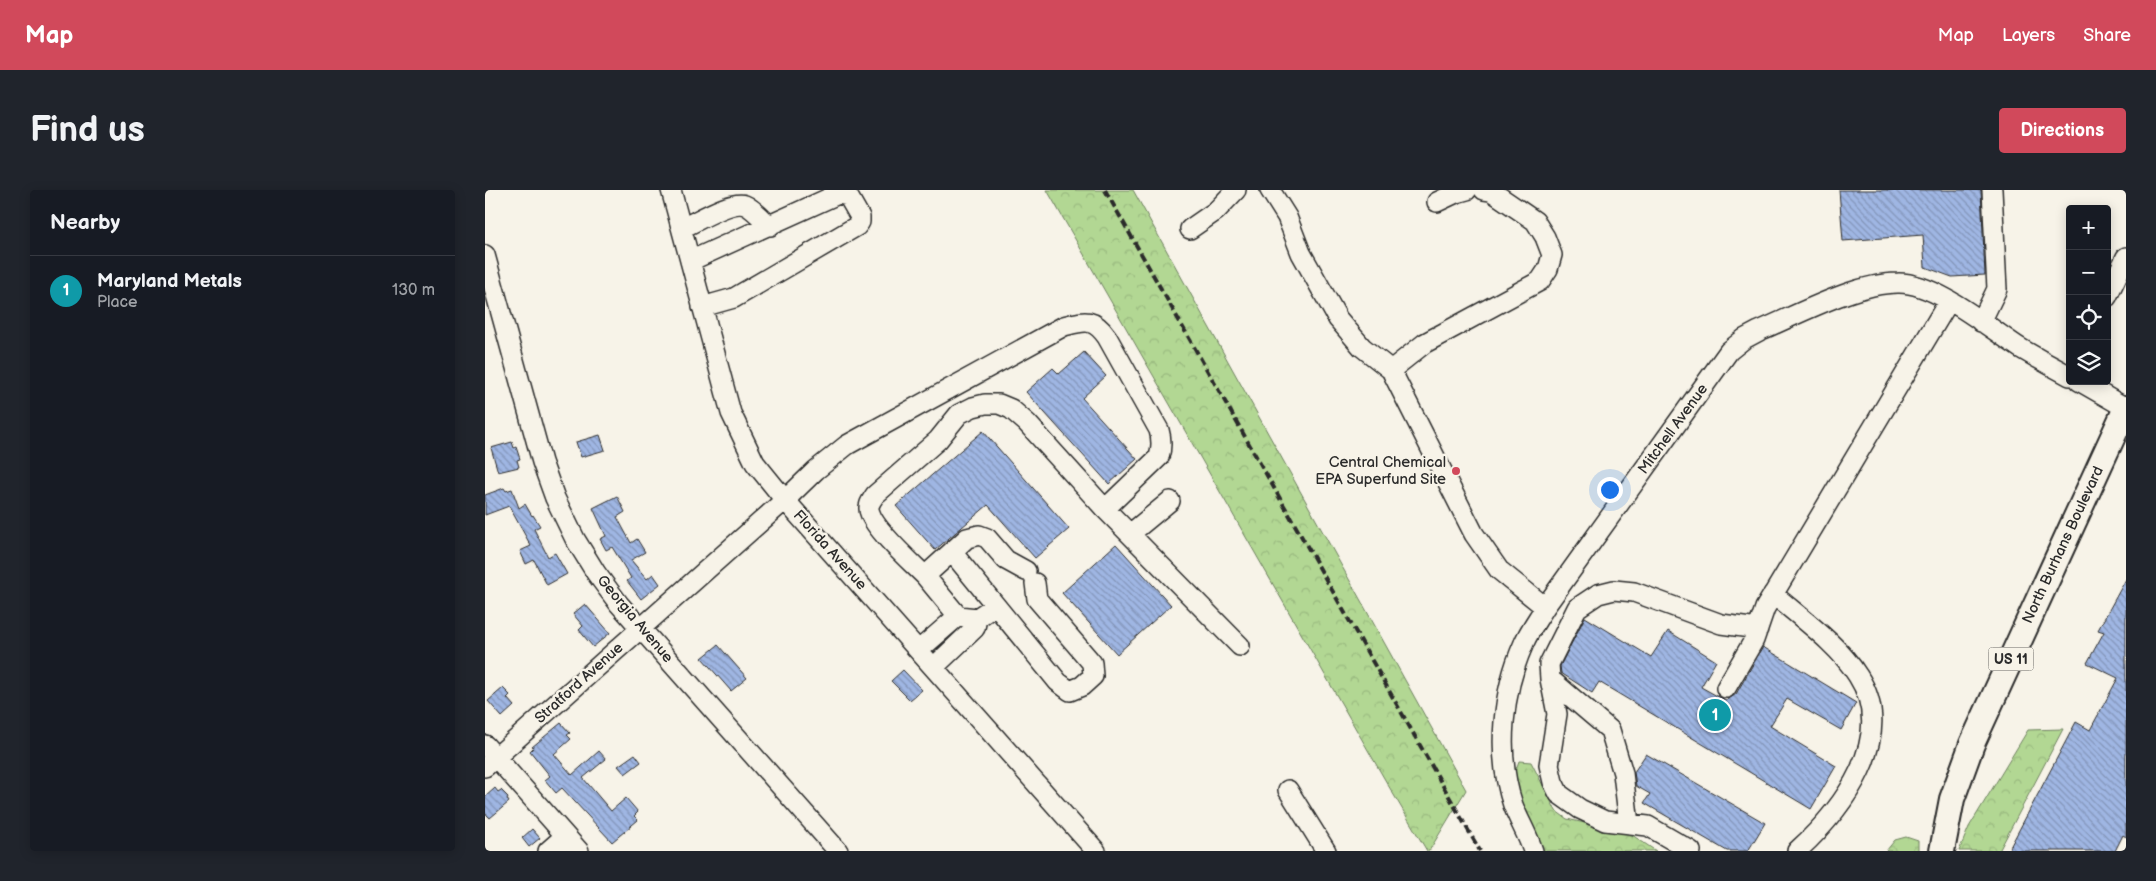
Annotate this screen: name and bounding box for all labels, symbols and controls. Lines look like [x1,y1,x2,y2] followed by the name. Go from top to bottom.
[25,21,73,50] text: Map
[1938,25,1974,46] text: Map
[2002,25,2055,46] text: Layers
[2083,25,2131,46] text: Share
[1999,108,2126,153] button: Directions
[30,109,145,152] text: Find us
[2066,205,2111,385] map controls
[2066,205,2111,250] button: +
[50,210,120,235] text: Nearby
[2066,250,2111,295] button: −
[97,270,242,293] text: Maryland Metals
[63,281,69,300] text: 1
[392,281,435,300] text: 130 m
[97,293,138,312] text: Place
[2066,295,2111,340] button: locate
[2066,340,2111,385] button: layers
[1634,380,1712,478] street label: Mitchell Avenue
[1315,453,1446,489] place label: Central Chemical EPA Superfund Site
[2018,463,2108,627] street label: North Burhans Boulevard
[1450,465,1462,477] marker: Central Chemical EPA Superfund Site
[1597,477,1623,503] your location
[789,506,871,594] street label: Florida Avenue
[593,571,677,667] street label: Georgia Avenue
[531,638,627,728] street label: Stratford Avenue
[1989,648,2033,670] road number: US 11
[1699,696,1731,734] pin: 1

